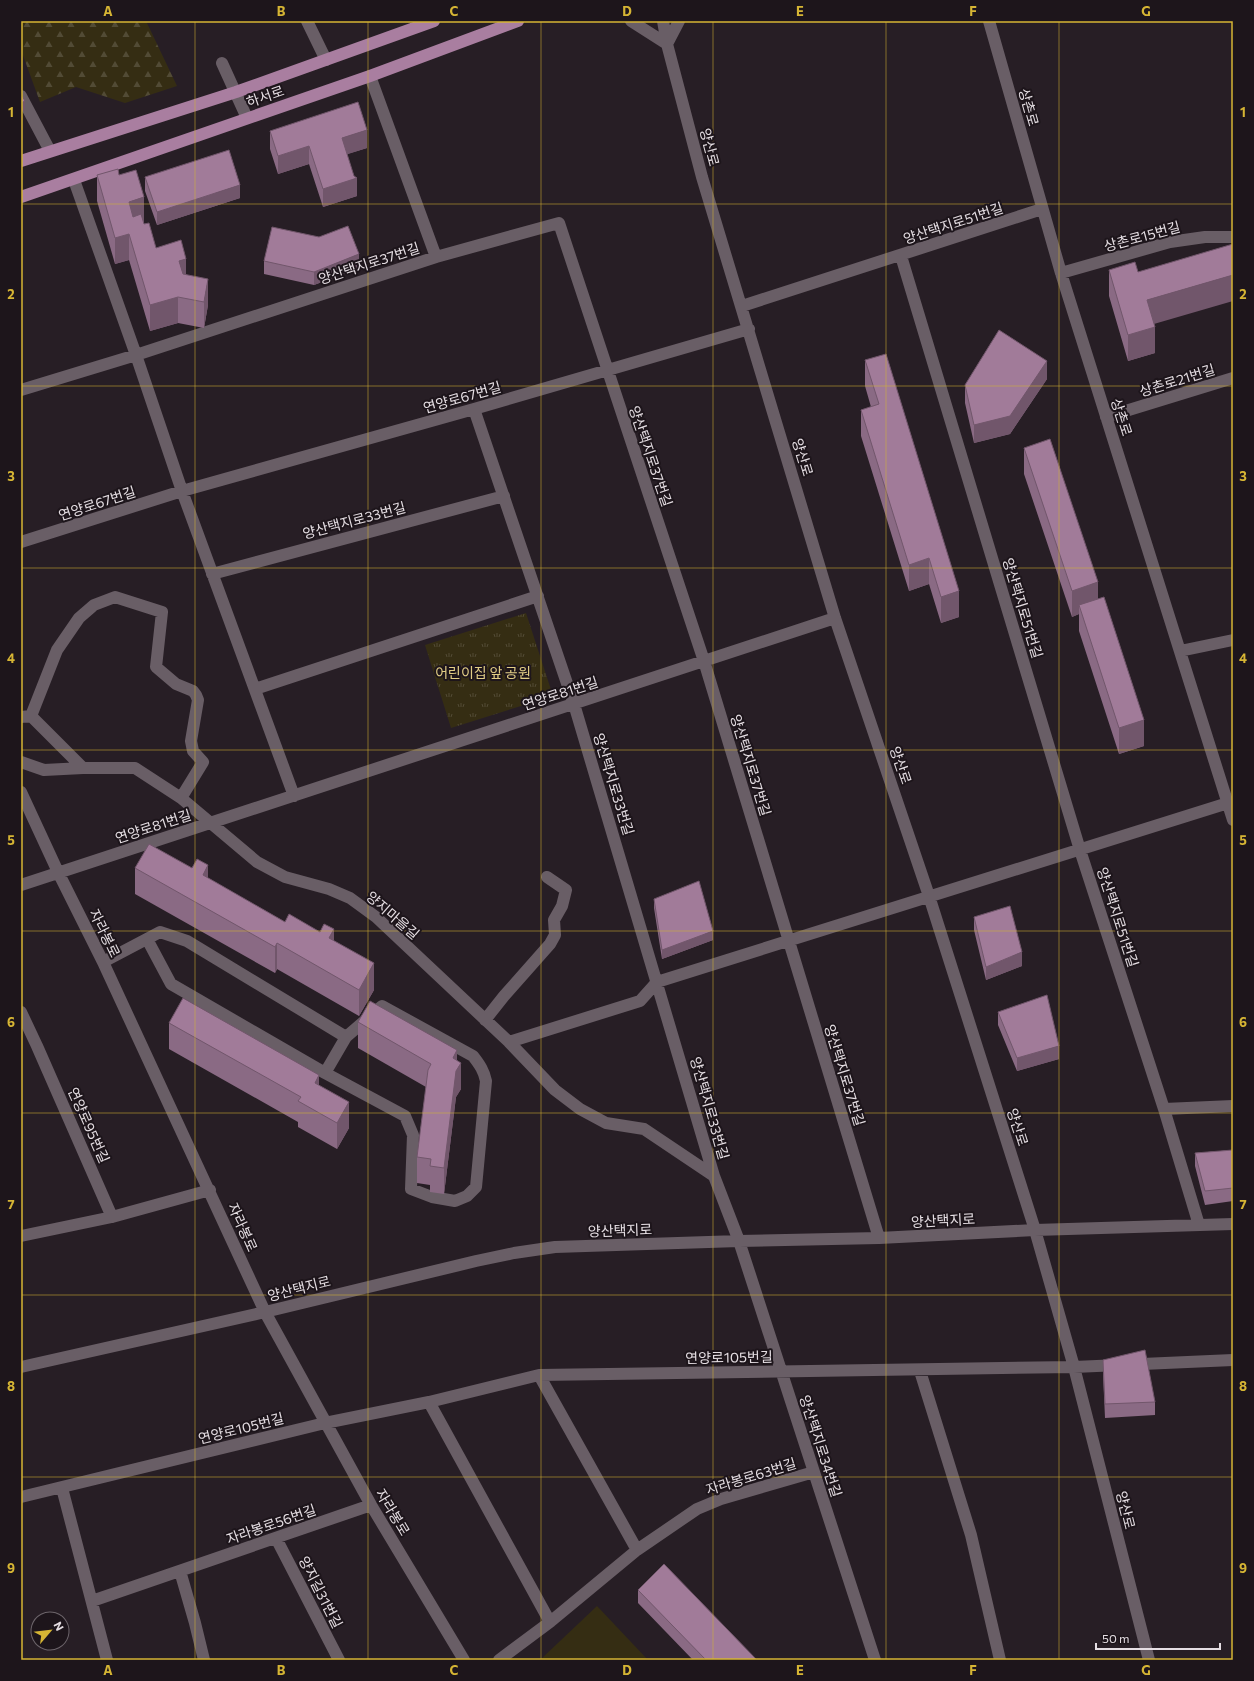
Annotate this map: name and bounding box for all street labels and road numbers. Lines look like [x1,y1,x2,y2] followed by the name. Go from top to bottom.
[244,82,286,110] street label: 하서로
[1016,86,1043,128] street label: 상촌로
[697,126,723,168] street label: 양산로
[901,199,1005,247] street label: 양산택지로51번길
[1102,218,1182,254] street label: 상촌로15번길
[316,239,422,287] street label: 양산택지로37번길
[1137,360,1217,400] street label: 상촌로21번길
[421,378,503,416] street label: 연양로67번길
[1108,396,1136,438] street label: 상촌로
[626,403,676,509] street label: 양산택지로37번길
[789,436,817,478] street label: 양산로
[56,483,138,523] street label: 연양로67번길
[301,498,407,542] street label: 양산택지로33번길
[1000,556,1046,660] street label: 양산택지로51번길
[520,673,600,713] street label: 연양로81번길
[727,712,775,818] street label: 양산택지로37번길
[590,731,638,837] street label: 양산택지로33번길
[887,744,915,786] street label: 양산로
[113,806,193,846] street label: 연양로81번길
[1094,865,1142,969] street label: 양산택지로51번길
[363,887,423,943] street label: 양지마을길
[86,906,124,960] street label: 자라봉로
[821,1022,869,1128] street label: 양산택지로37번길
[687,1055,733,1161] street label: 양산택지로33번길
[65,1085,113,1165] street label: 연양로95번길
[1004,1106,1032,1148] street label: 양산로
[225,1200,261,1254] street label: 자라봉로
[910,1210,976,1230] street label: 양산택지로
[588,1220,653,1240] street label: 양산택지로
[266,1272,332,1304] street label: 양산택지로
[685,1348,773,1366] street label: 연양로105번길
[796,1393,846,1499] street label: 양산택지로34번길
[196,1409,286,1447] street label: 연양로105번길
[704,1454,798,1498] street label: 자라봉로63번길
[372,1486,414,1539] street label: 자라봉로
[1113,1489,1139,1531] street label: 양산로
[224,1501,318,1547] street label: 자라봉로56번길
[296,1553,346,1631] street label: 양지길31번길

